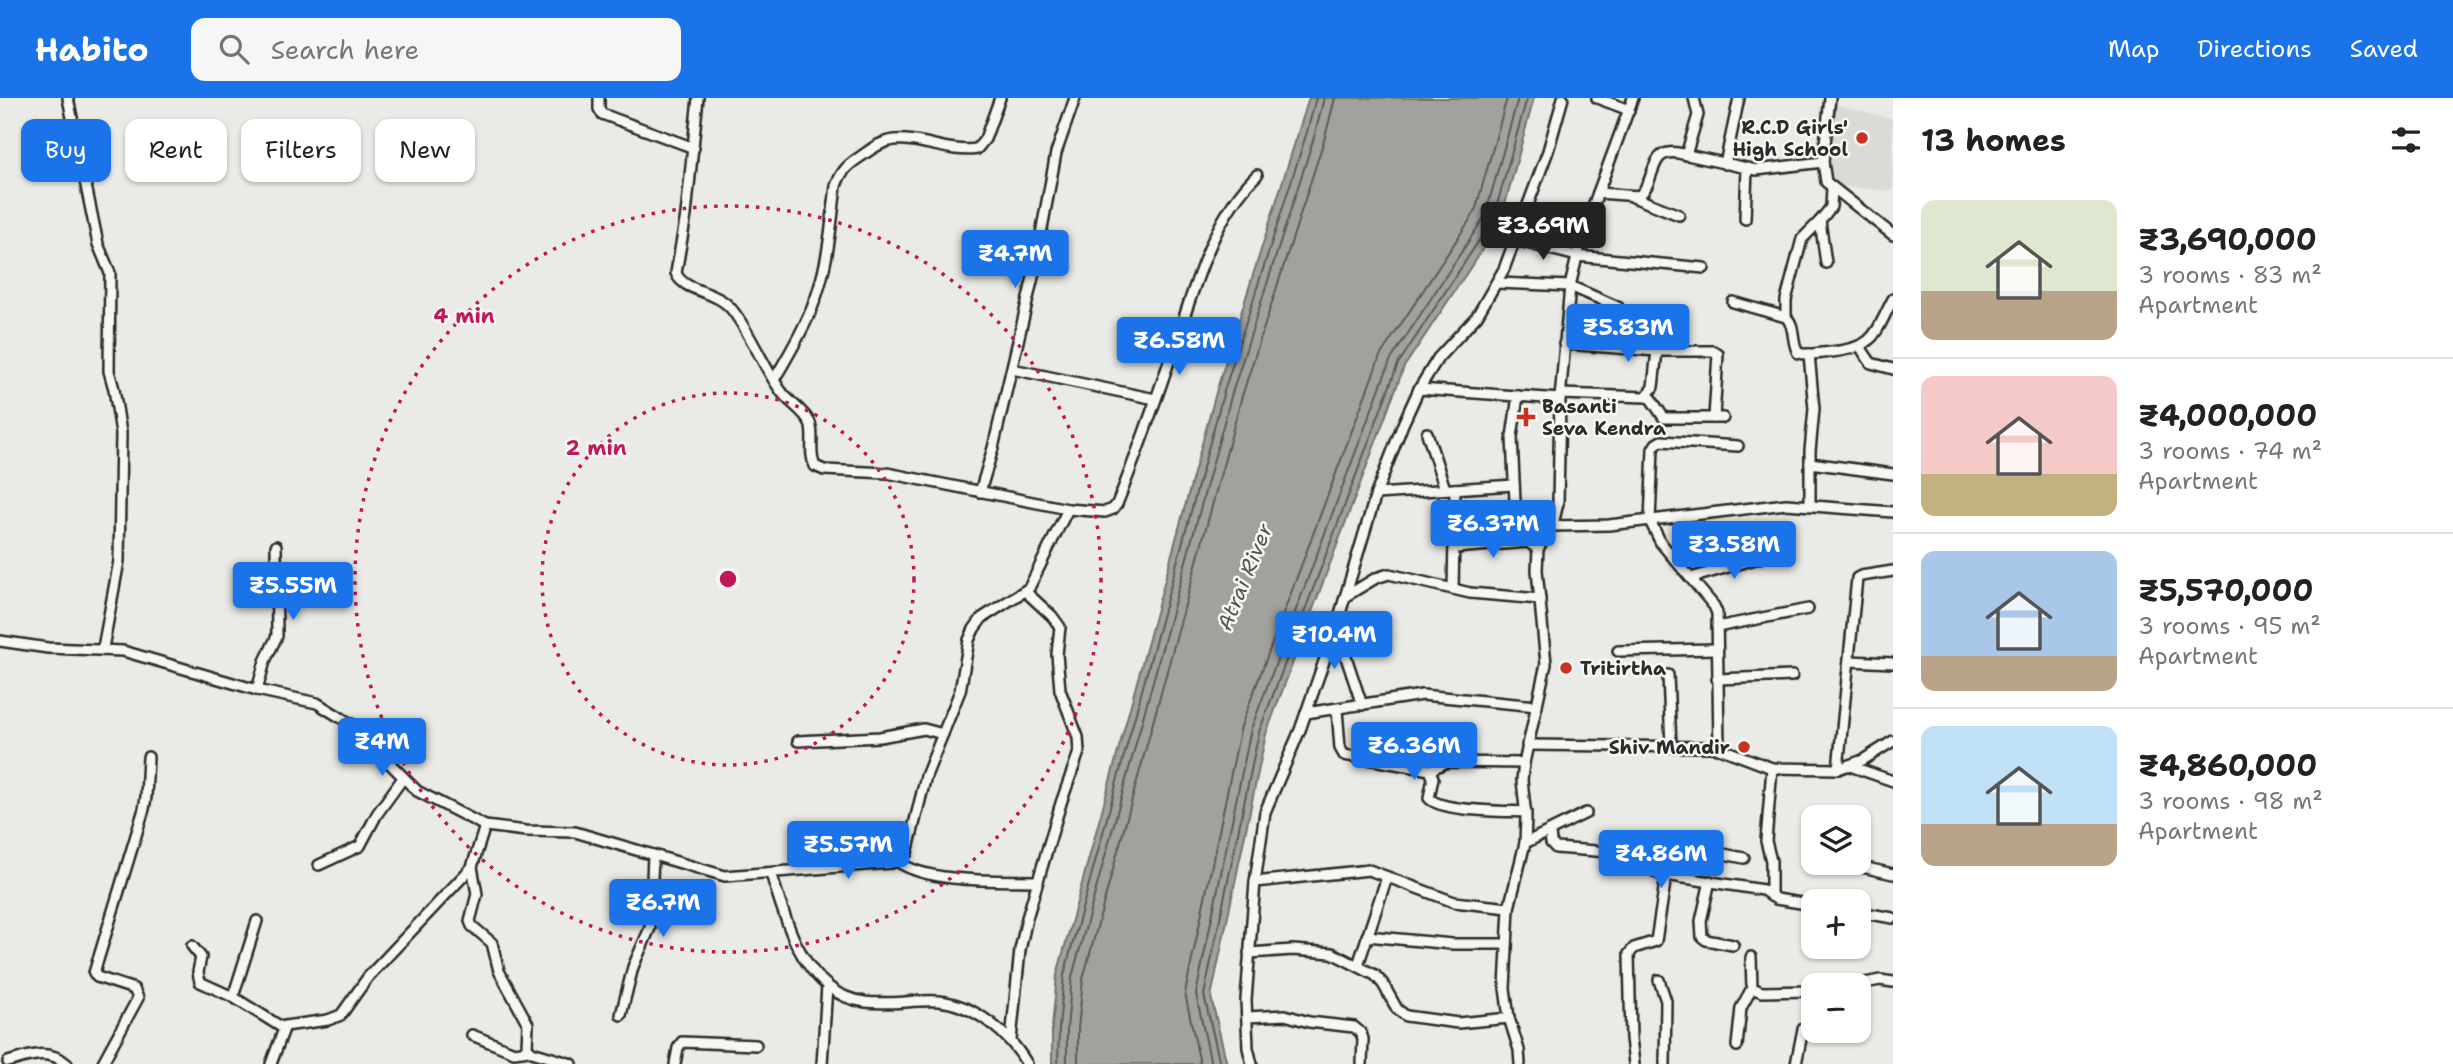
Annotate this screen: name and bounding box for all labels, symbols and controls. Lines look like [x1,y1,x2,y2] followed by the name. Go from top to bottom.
[191,18,681,81] search box
[35,27,149,72] text: Habito
[215,30,253,68] icon: search
[271,32,419,67] text: Search here
[2108,33,2159,65] text: Map
[2197,33,2312,65] text: Directions
[2350,33,2418,65] text: Saved
[1732,115,1848,162] place label: R.C.D Girls' High School
[21,119,111,182] chip: Buy
[125,119,227,182] chip: Rent
[241,119,361,182] chip: Filters
[375,119,475,182] chip: New
[1921,120,2066,161] text: 13 homes
[2387,121,2425,159] icon: filters
[1854,130,1870,146] marker: R.C.D Girls' High School
[1486,202,1600,262] pin: ₹3.69M
[1497,210,1589,240] text: ₹3.69M
[2138,219,2317,260] text: ₹3,690,000
[1977,228,2061,312] icon: home
[966,230,1064,290] pin: ₹4.7M
[978,238,1052,268] text: ₹4.7M
[2138,260,2322,290] text: 3 rooms · 83 m²
[2138,290,2258,320] text: Apartment
[433,302,495,330] text: 4 min
[1571,304,1685,364] pin: ₹5.83M
[1582,312,1674,342] text: ₹5.83M
[1122,317,1236,377] pin: ₹6.58M
[1133,325,1225,355] text: ₹6.58M
[1542,394,1666,441] place label: Basanti Seva Kendra
[2138,395,2317,436] text: ₹4,000,000
[1977,404,2061,488] icon: home
[1516,407,1536,427] marker: Basanti Seva Kendra
[565,434,627,462] text: 2 min
[2138,436,2322,466] text: 3 rooms · 74 m²
[2138,466,2258,496] text: Apartment
[1436,500,1550,560] pin: ₹6.37M
[1447,508,1539,538] text: ₹6.37M
[1211,518,1279,635] water label: Atrai River
[1677,522,1791,581] pin: ₹3.58M
[1688,529,1780,559] text: ₹3.58M
[236,562,350,622] pin: ₹5.55M
[716,567,740,591] centre of rings
[249,570,337,600] text: ₹5.55M
[2138,570,2313,611] text: ₹5,570,000
[1977,579,2061,663] icon: home
[2138,611,2321,641] text: 3 rooms · 95 m²
[1277,612,1391,671] pin: ₹10.4M
[1291,619,1377,649] text: ₹10.4M
[2138,641,2258,671] text: Apartment
[1580,656,1666,681] place label: Tritirtha
[1558,660,1574,676] marker: Tritirtha
[348,718,416,778] pin: ₹4M
[1357,722,1471,782] pin: ₹6.36M
[354,726,410,756] text: ₹4M
[1367,730,1461,760] text: ₹6.36M
[1609,735,1730,760] place label: Shiv Mandir
[1736,739,1752,755] marker: Shiv Mandir
[2138,745,2317,786] text: ₹4,860,000
[1977,754,2061,838] icon: home
[2138,786,2323,816] text: 3 rooms · 98 m²
[1801,805,1871,1043] map controls
[1801,805,1871,875] button: layers
[2138,816,2258,846] text: Apartment
[791,822,905,881] pin: ₹5.57M
[803,829,893,859] text: ₹5.57M
[1604,830,1718,890] pin: ₹4.86M
[1615,838,1707,868] text: ₹4.86M
[614,880,712,939] pin: ₹6.7M
[625,887,701,917] text: ₹6.7M
[1801,889,1871,959] button: +
[1801,973,1871,1043] button: −

